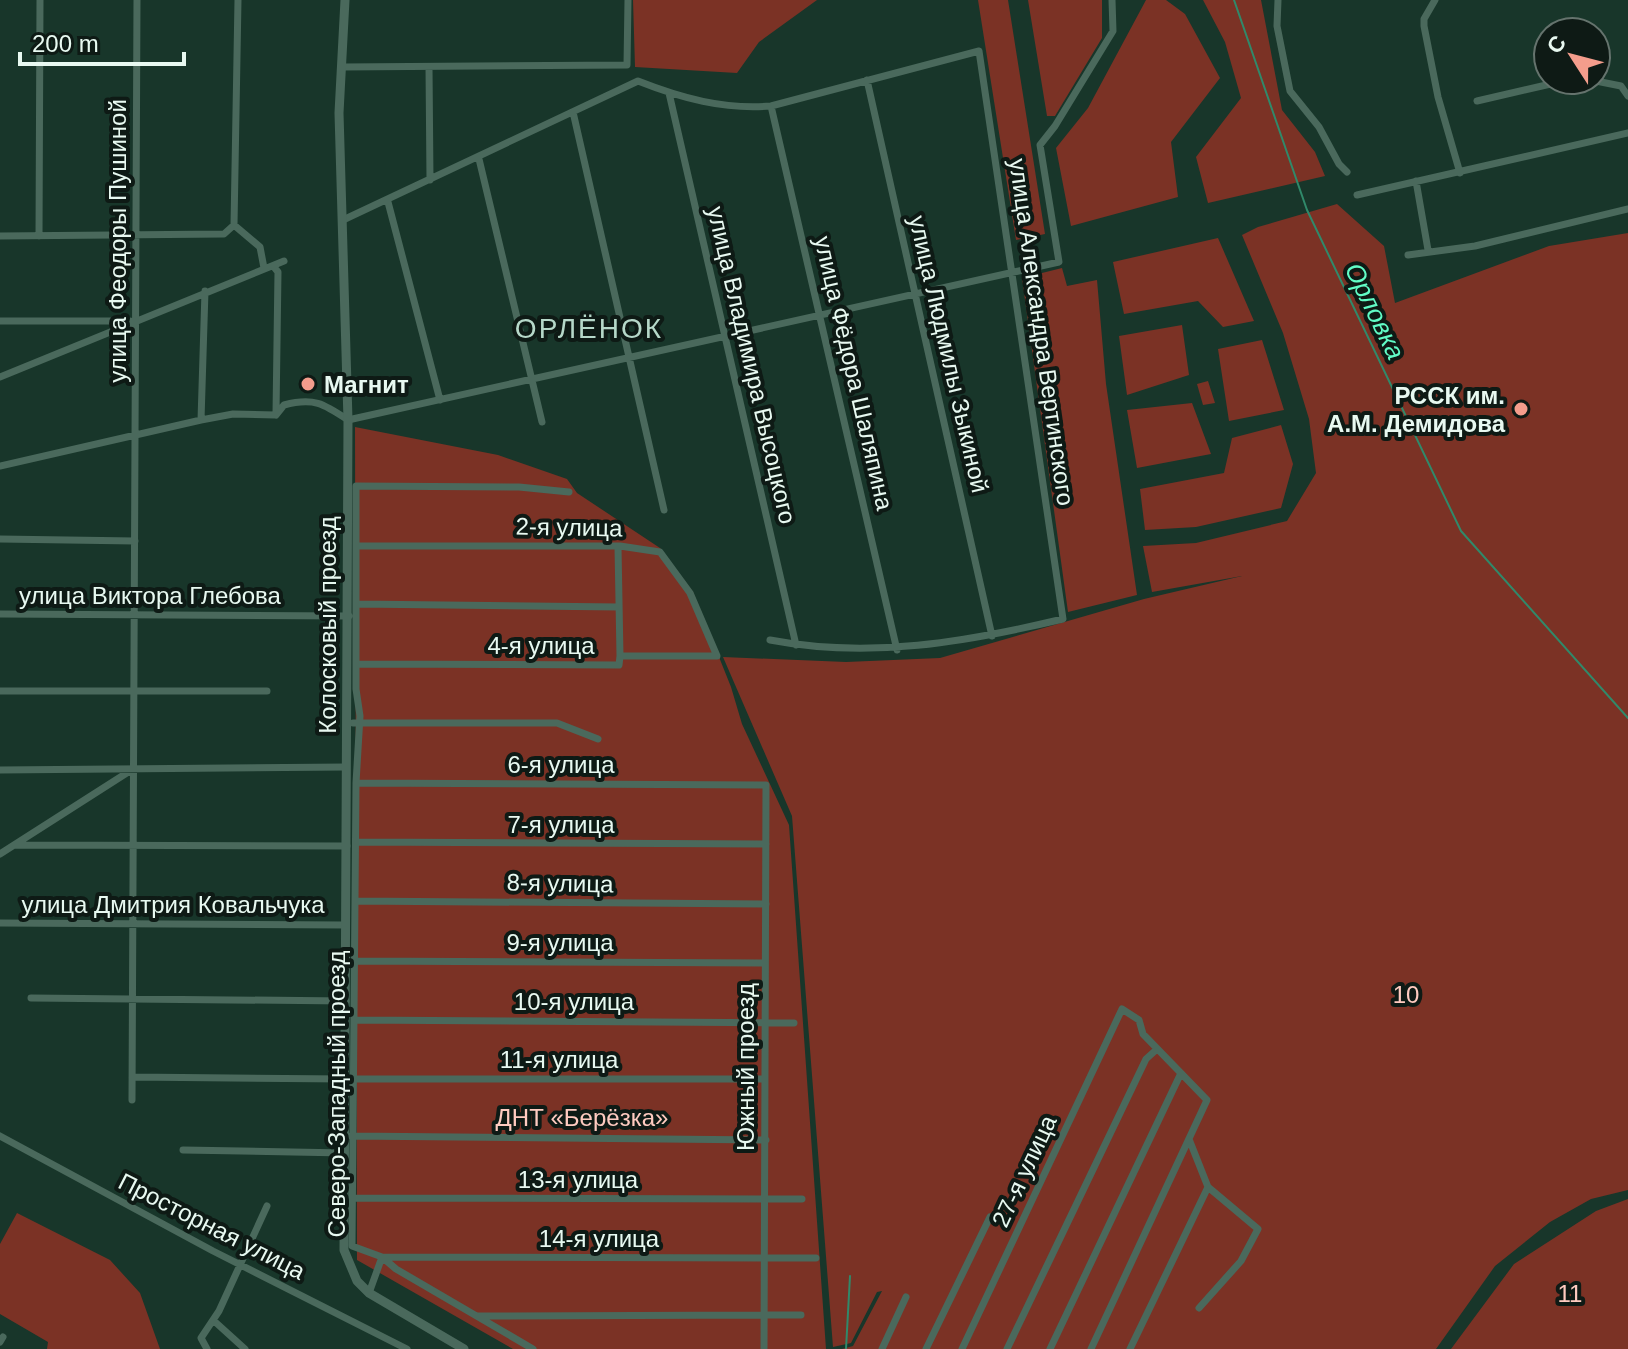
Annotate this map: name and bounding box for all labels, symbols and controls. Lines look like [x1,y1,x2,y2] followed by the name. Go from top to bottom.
[20,16,184,66] scale bar
[1532,16,1612,96] north arrow
[32,30,99,57] text: 200 m
[1541,31,1571,58] text: С
[104,99,131,383] street label: улица Феодоры Пушиной
[1004,157,1080,507] street label: улица Александра Вертинского
[702,204,802,526] street label: улица Владимира Высоцкого
[904,213,994,495] street label: улица Людмилы Зыкиной
[809,233,899,513] street label: улица Фёдора Шаляпина
[1339,258,1411,364] water label: Орловка
[515,313,663,344] district label: ОРЛЁНОК
[324,371,409,398] place label: Магнит
[299,375,317,393] marker: Магнит
[1327,382,1506,437] place label: РССК им. А.М. Демидова
[1512,400,1530,418] marker: РССК им. А.М. Демидова
[515,513,623,541] street label: 2-я улица
[314,516,341,734] street label: Колосковый проезд
[19,582,282,609] street label: улица Виктора Глебова
[488,632,595,659] street label: 4-я улица
[508,751,615,778] street label: 6-я улица
[508,811,615,838] street label: 7-я улица
[506,869,614,897] street label: 8-я улица
[21,891,325,918] street label: улица Дмитрия Ковальчука
[507,929,614,956] street label: 9-я улица
[323,951,350,1237] street label: Северо-Западный проезд
[1393,981,1419,1008] park label: 10
[732,983,759,1151] street label: Южный проезд
[514,988,635,1015] street label: 10-я улица
[500,1046,619,1073] street label: 11-я улица
[496,1104,668,1131] park label: ДНТ «Берёзка»
[986,1110,1062,1231] street label: 27-я улица
[518,1166,639,1193] street label: 13-я улица
[114,1167,310,1285] street label: Просторная улица
[539,1225,660,1252] street label: 14-я улица
[1558,1280,1582,1307] park label: 11

